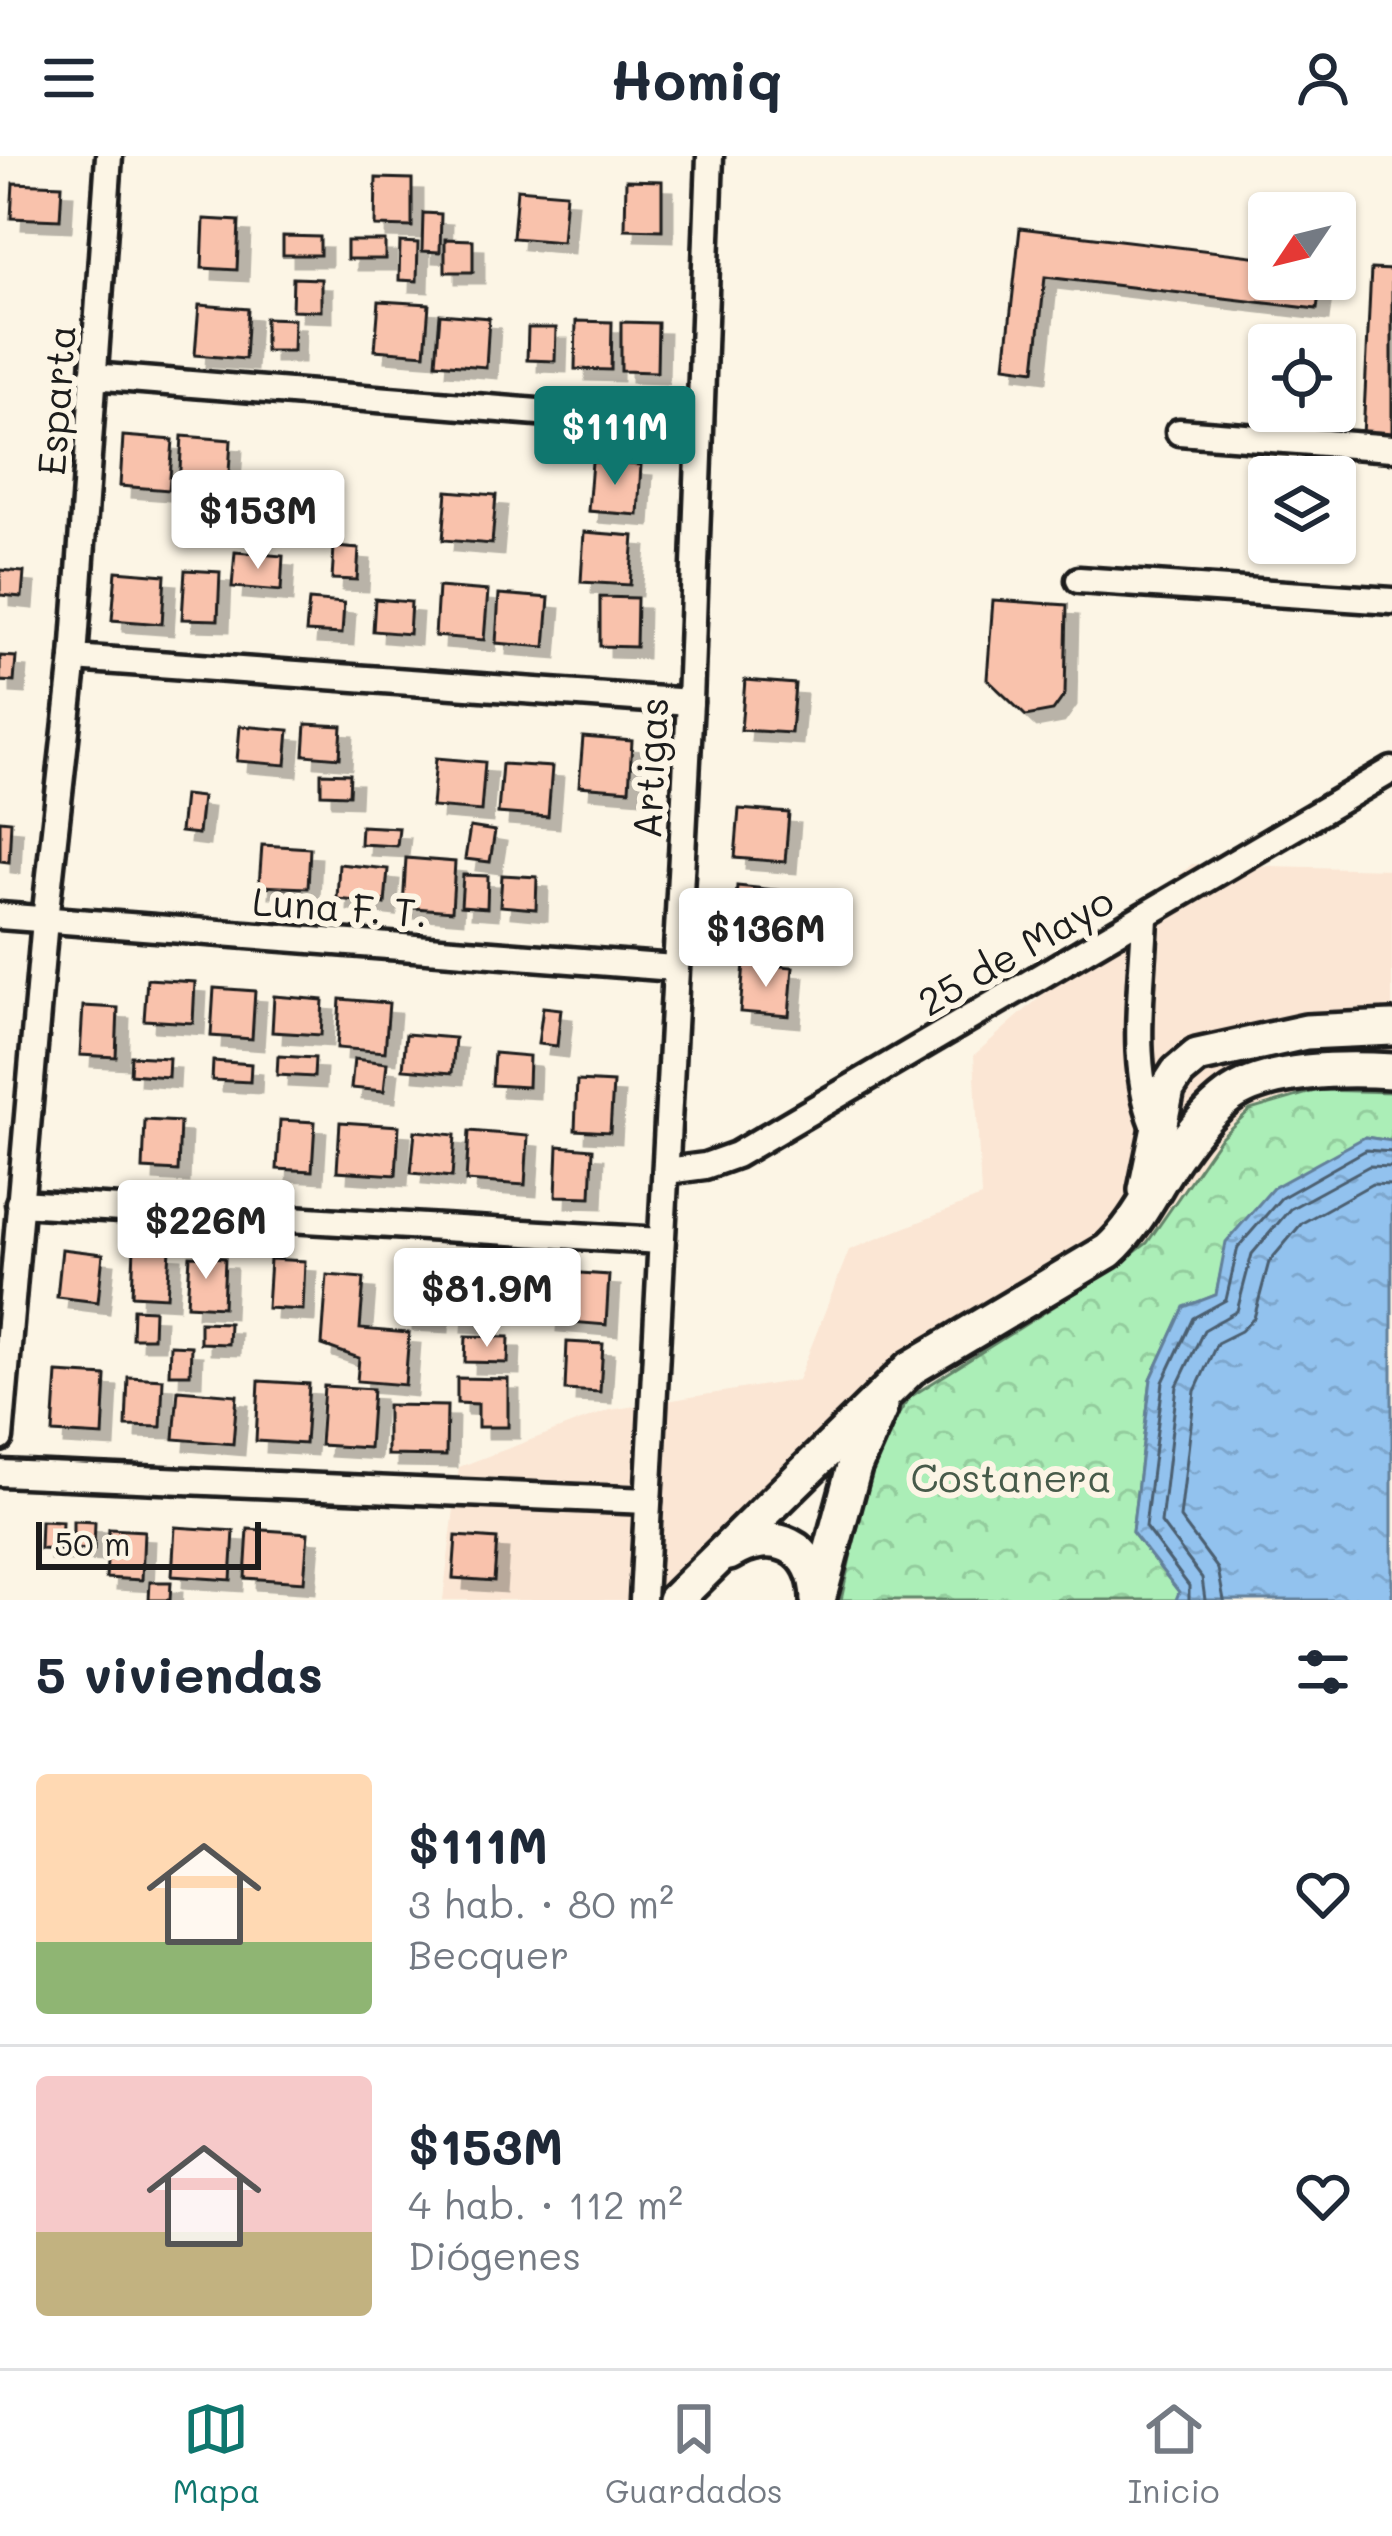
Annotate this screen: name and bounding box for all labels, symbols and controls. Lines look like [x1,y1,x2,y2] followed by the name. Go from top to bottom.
[610,43,782,114] text: Homiq
[36,45,102,111] icon: menu
[1290,45,1356,111] icon: person
[1248,192,1356,300] north arrow
[1248,192,1356,564] map controls
[24,323,86,477] street label: Esparta
[1248,324,1356,432] button: locate
[531,386,699,488] pin: $111M
[561,399,669,450] text: $111M
[1248,456,1356,564] button: layers
[174,470,342,572] pin: $153M
[198,483,318,534] text: $153M
[620,696,679,840] street label: Artigas
[251,874,429,938] street label: Luna F. T.
[908,874,1122,1026] street label: 25 de Mayo
[682,888,850,990] pin: $136M
[706,901,826,952] text: $136M
[122,1180,290,1282] pin: $226M
[145,1193,267,1244] text: $226M
[389,1248,585,1350] pin: $81.9M
[421,1261,553,1312] text: $81.9M
[910,1451,1112,1502] park label: Costanera
[36,1516,261,1569] scale bar
[54,1521,130,1564] text: 50 m
[36,1639,323,1706] text: 5 viviendas
[1290,1639,1356,1705] icon: filters
[408,1810,549,1877] text: $111M
[132,1822,276,1966] icon: home
[1290,1861,1356,1927] icon: heart
[408,1877,674,1928] text: 3 hab. · 80 m²
[408,1928,569,1979] text: Becquer
[408,2111,564,2178] text: $153M
[132,2124,276,2268] icon: home
[1290,2163,1356,2229] icon: heart
[408,2178,683,2229] text: 4 hab. · 112 m²
[408,2229,581,2280] text: Diógenes
[172,2396,260,2511] tab: Mapa
[605,2396,783,2511] tab: Guardados
[1128,2396,1220,2511] tab: Inicio

